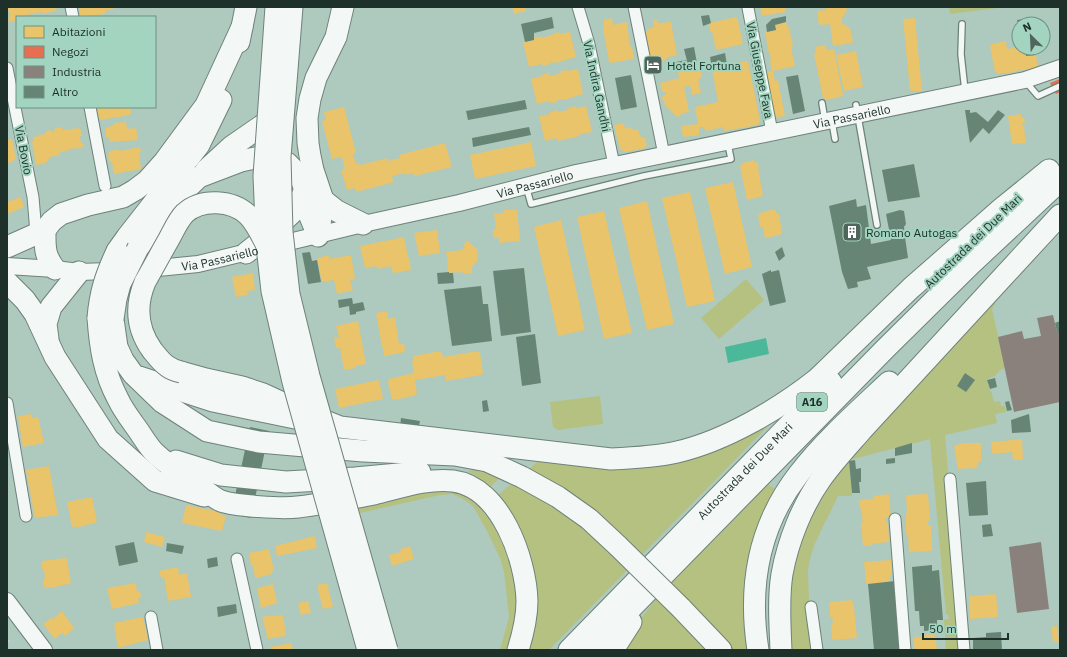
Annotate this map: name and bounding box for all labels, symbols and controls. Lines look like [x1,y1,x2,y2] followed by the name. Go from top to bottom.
[16,16,156,108] legend
[1011,16,1051,56] north arrow
[1020,19,1033,35] text: N
[743,20,777,120] street label: Via Giuseppe Fava
[52,24,105,39] text: Abitazioni
[580,39,614,133] street label: Via Indira Gandhi
[52,44,89,59] text: Negozi
[642,54,664,76] hotel icon: Hotel Fortuna
[667,58,741,73] place label: Hotel Fortuna
[52,64,102,79] text: Industria
[52,84,78,99] text: Altro
[812,101,892,131] street label: Via Passariello
[12,124,36,176] street label: Via Bovio
[495,166,575,201] street label: Via Passariello
[921,191,1025,291] street label: Autostrada dei Due Mari
[841,221,863,243] building icon: Romano Autogas
[866,225,958,240] place label: Romano Autogas
[180,242,260,273] street label: Via Passariello
[797,393,827,411] road number: A16
[694,419,795,522] street label: Autostrada dei Due Mari
[923,615,1008,641] scale bar
[929,621,957,636] text: 50 m

